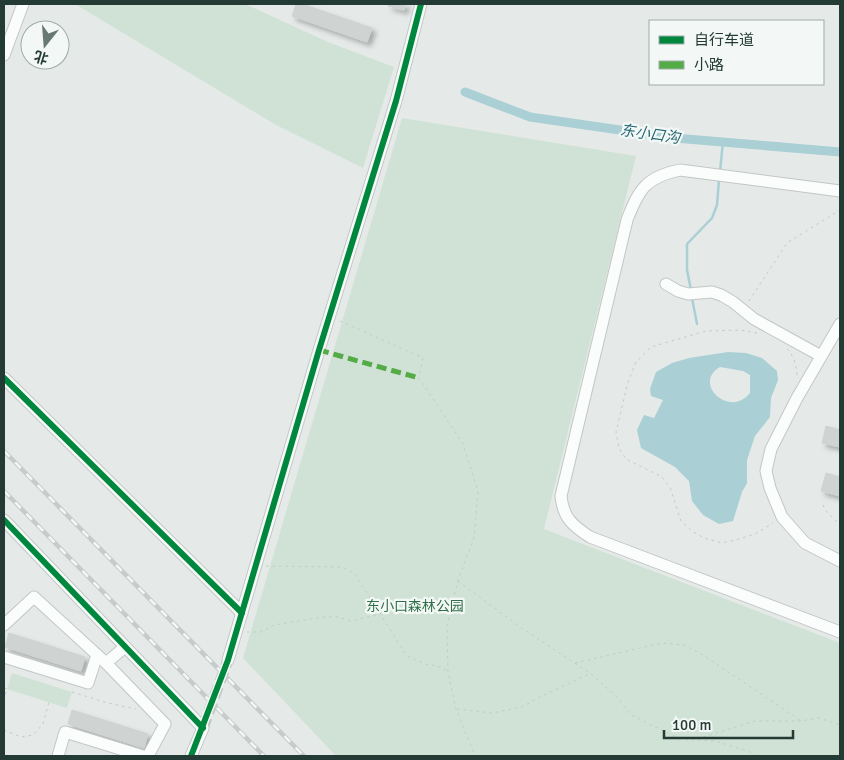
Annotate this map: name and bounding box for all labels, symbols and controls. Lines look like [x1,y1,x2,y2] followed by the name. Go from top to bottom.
[20,20,70,70] north arrow
[649,20,824,85] legend
[694,31,754,49] text: 自行车道
[32,47,51,67] text: 北
[694,56,724,74] text: 小路
[619,121,683,147] water label: 东小口沟
[366,598,464,615] park label: 东小口森林公园
[664,708,793,740] scale bar
[672,716,712,734] text: 100 m

